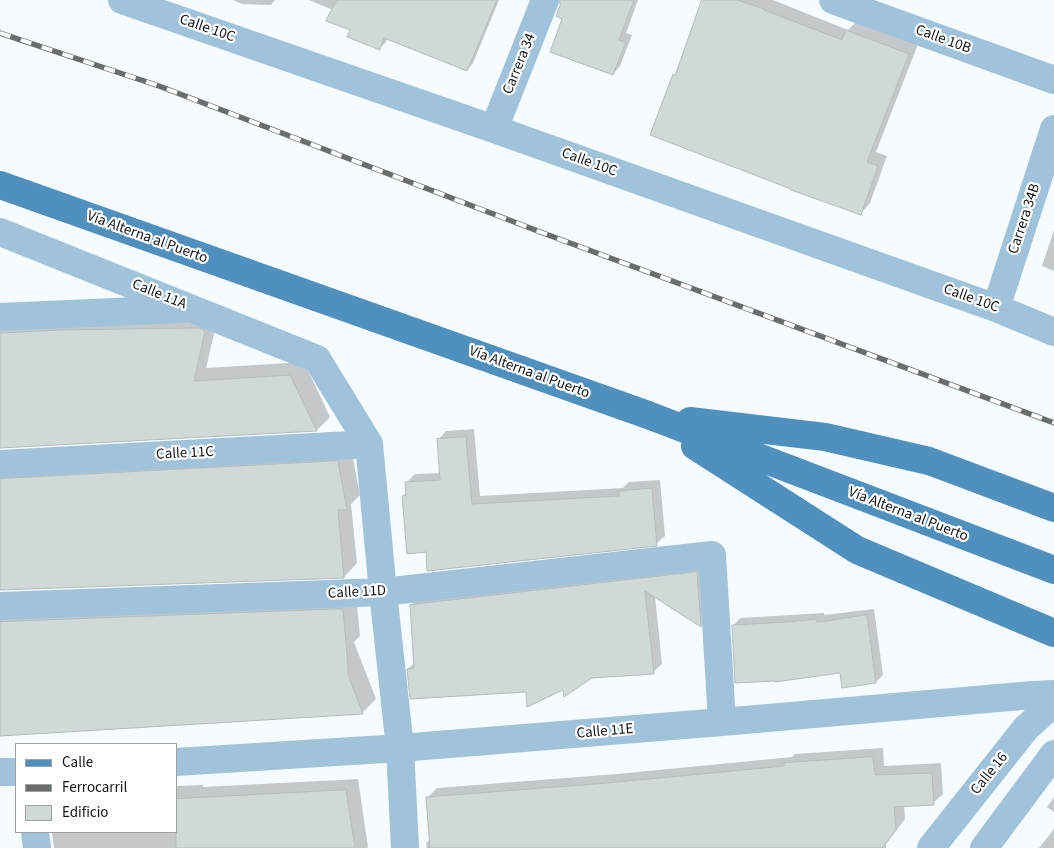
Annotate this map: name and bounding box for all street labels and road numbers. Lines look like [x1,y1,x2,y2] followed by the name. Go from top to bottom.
[177,11,237,47] street label: Calle 10C
[913,22,973,58] street label: Calle 10B
[500,31,540,97] street label: Carrera 34
[559,145,619,181] street label: Calle 10C
[1005,182,1045,256] street label: Carrera 34B
[84,208,210,268] street label: Vía Alterna al Puerto
[129,276,189,314] street label: Calle 11A
[941,281,1001,317] street label: Calle 10C
[466,343,592,403] street label: Vía Alterna al Puerto
[156,444,214,464] street label: Calle 11C
[845,484,971,546] street label: Vía Alterna al Puerto
[327,582,387,604] street label: Calle 11D
[576,721,634,743] street label: Calle 11E
[968,749,1012,799] street label: Calle 16

